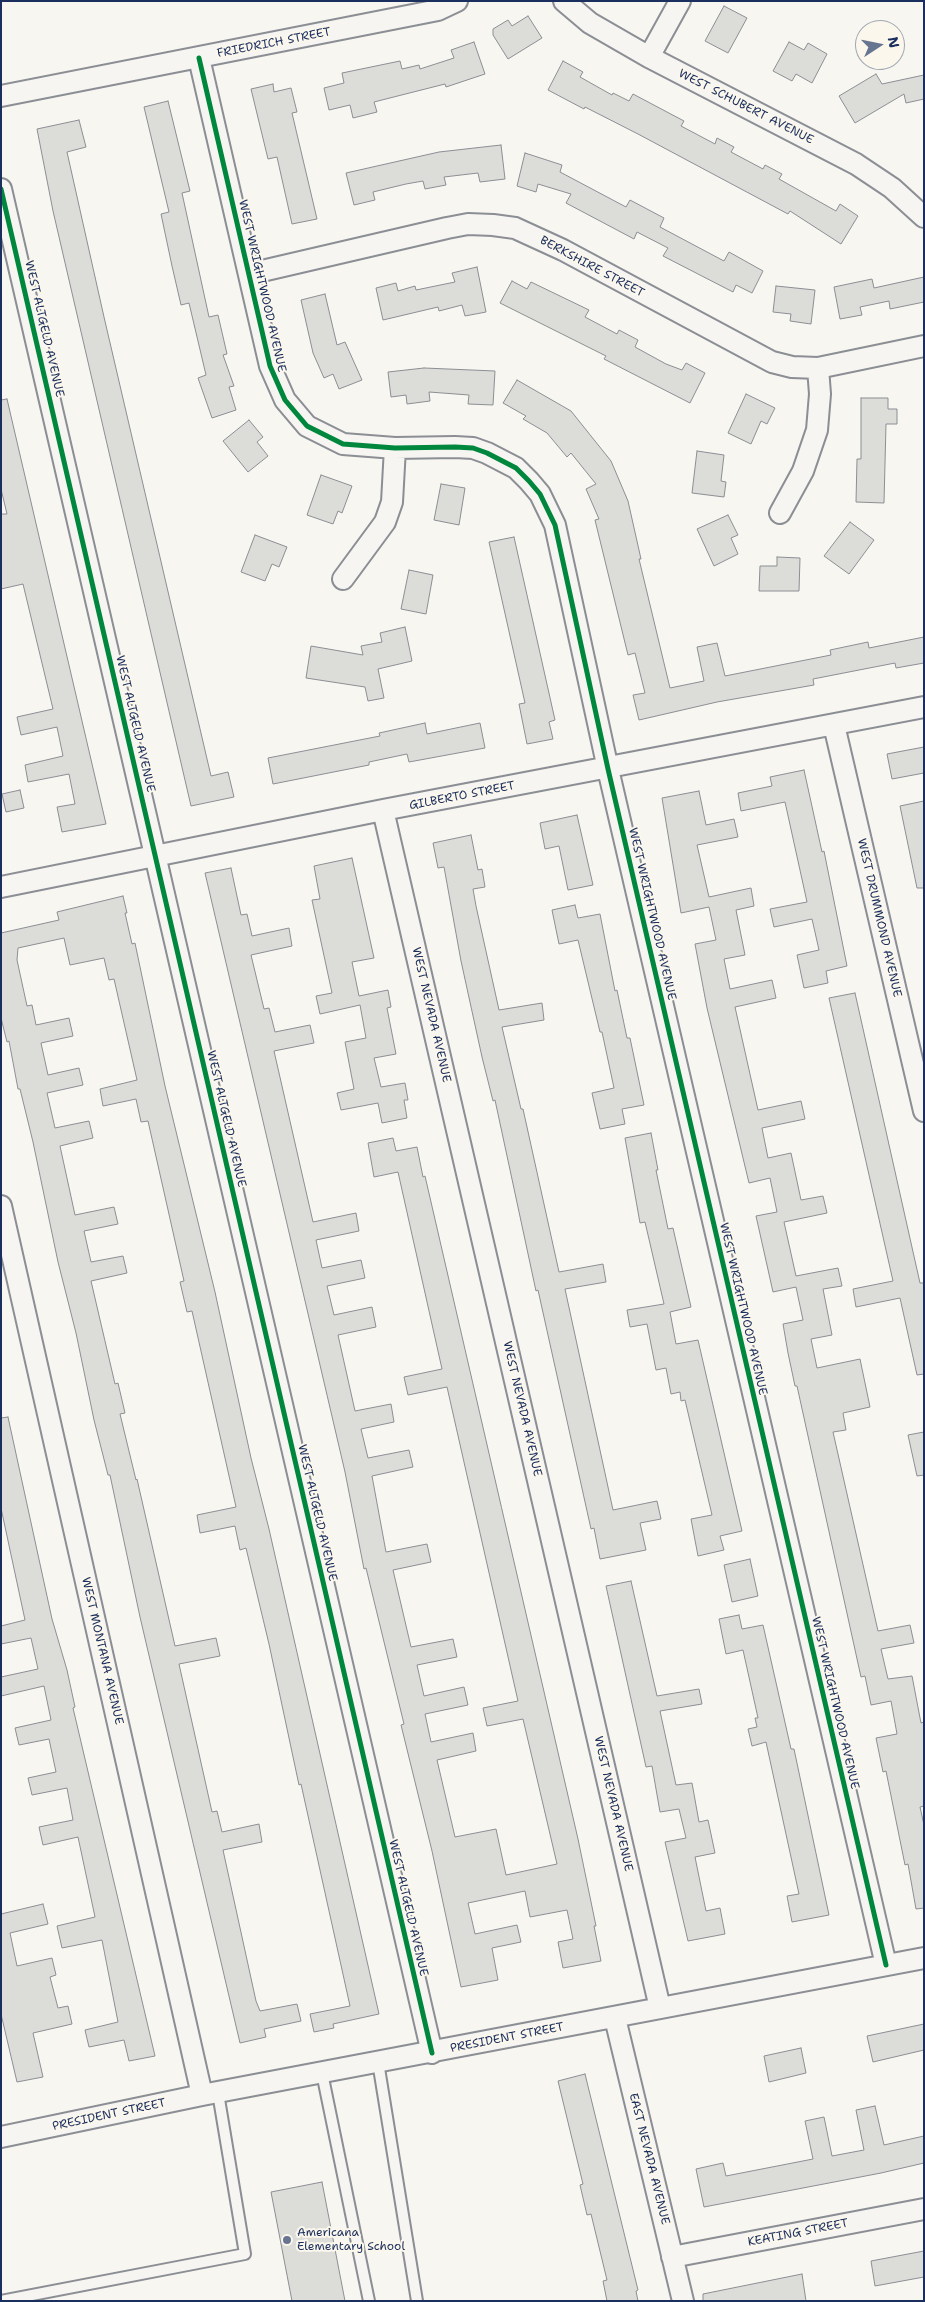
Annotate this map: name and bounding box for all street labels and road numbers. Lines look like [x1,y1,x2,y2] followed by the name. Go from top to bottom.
[216,25,332,61] street label: FRIEDRICH STREET
[676,67,816,147] street label: WEST SCHUBERT AVENUE
[235,198,289,374] street label: WEST WRIGHTWOOD AVENUE
[537,233,647,301] street label: BERKSHIRE STREET
[21,259,67,399] street label: WEST ALTGELD AVENUE
[112,654,158,794] street label: WEST ALTGELD AVENUE
[408,779,516,813] street label: GILBERTO STREET
[625,826,679,1002] street label: WEST WRIGHTWOOD AVENUE
[854,837,904,999] street label: WEST DRUMMOND AVENUE
[408,946,454,1084] street label: WEST NEVADA AVENUE
[203,1049,249,1189] street label: WEST ALTGELD AVENUE
[716,1221,770,1397] street label: WEST WRIGHTWOOD AVENUE
[499,1340,545,1478] street label: WEST NEVADA AVENUE
[294,1443,340,1583] street label: WEST ALTGELD AVENUE
[78,1576,126,1726] street label: WEST MONTANA AVENUE
[808,1615,862,1791] street label: WEST WRIGHTWOOD AVENUE
[590,1735,636,1873] street label: WEST NEVADA AVENUE
[385,1838,431,1978] street label: WEST ALTGELD AVENUE
[449,2020,565,2056] street label: PRESIDENT STREET
[626,2092,672,2226] street label: EAST NEVADA AVENUE
[51,2096,167,2134] street label: PRESIDENT STREET
[746,2216,850,2250] street label: KEATING STREET

